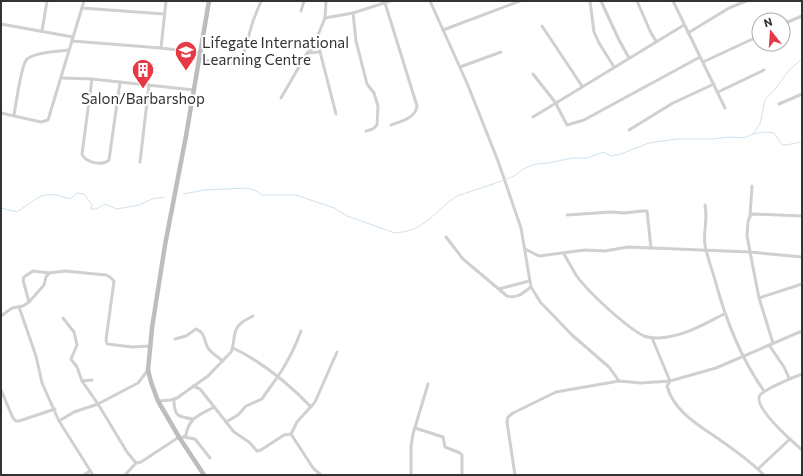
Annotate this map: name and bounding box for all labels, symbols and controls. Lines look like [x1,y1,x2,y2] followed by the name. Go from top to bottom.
[751,12,791,52] north arrow
[762,15,774,29] text: N
[202,33,349,68] place label: Lifegate International Learning Centre
[173,39,199,72] school or university icon: Lifegate International Learning Centre
[130,57,156,90] building icon: Salon/Barbarshop
[81,89,205,107] place label: Salon/Barbarshop

